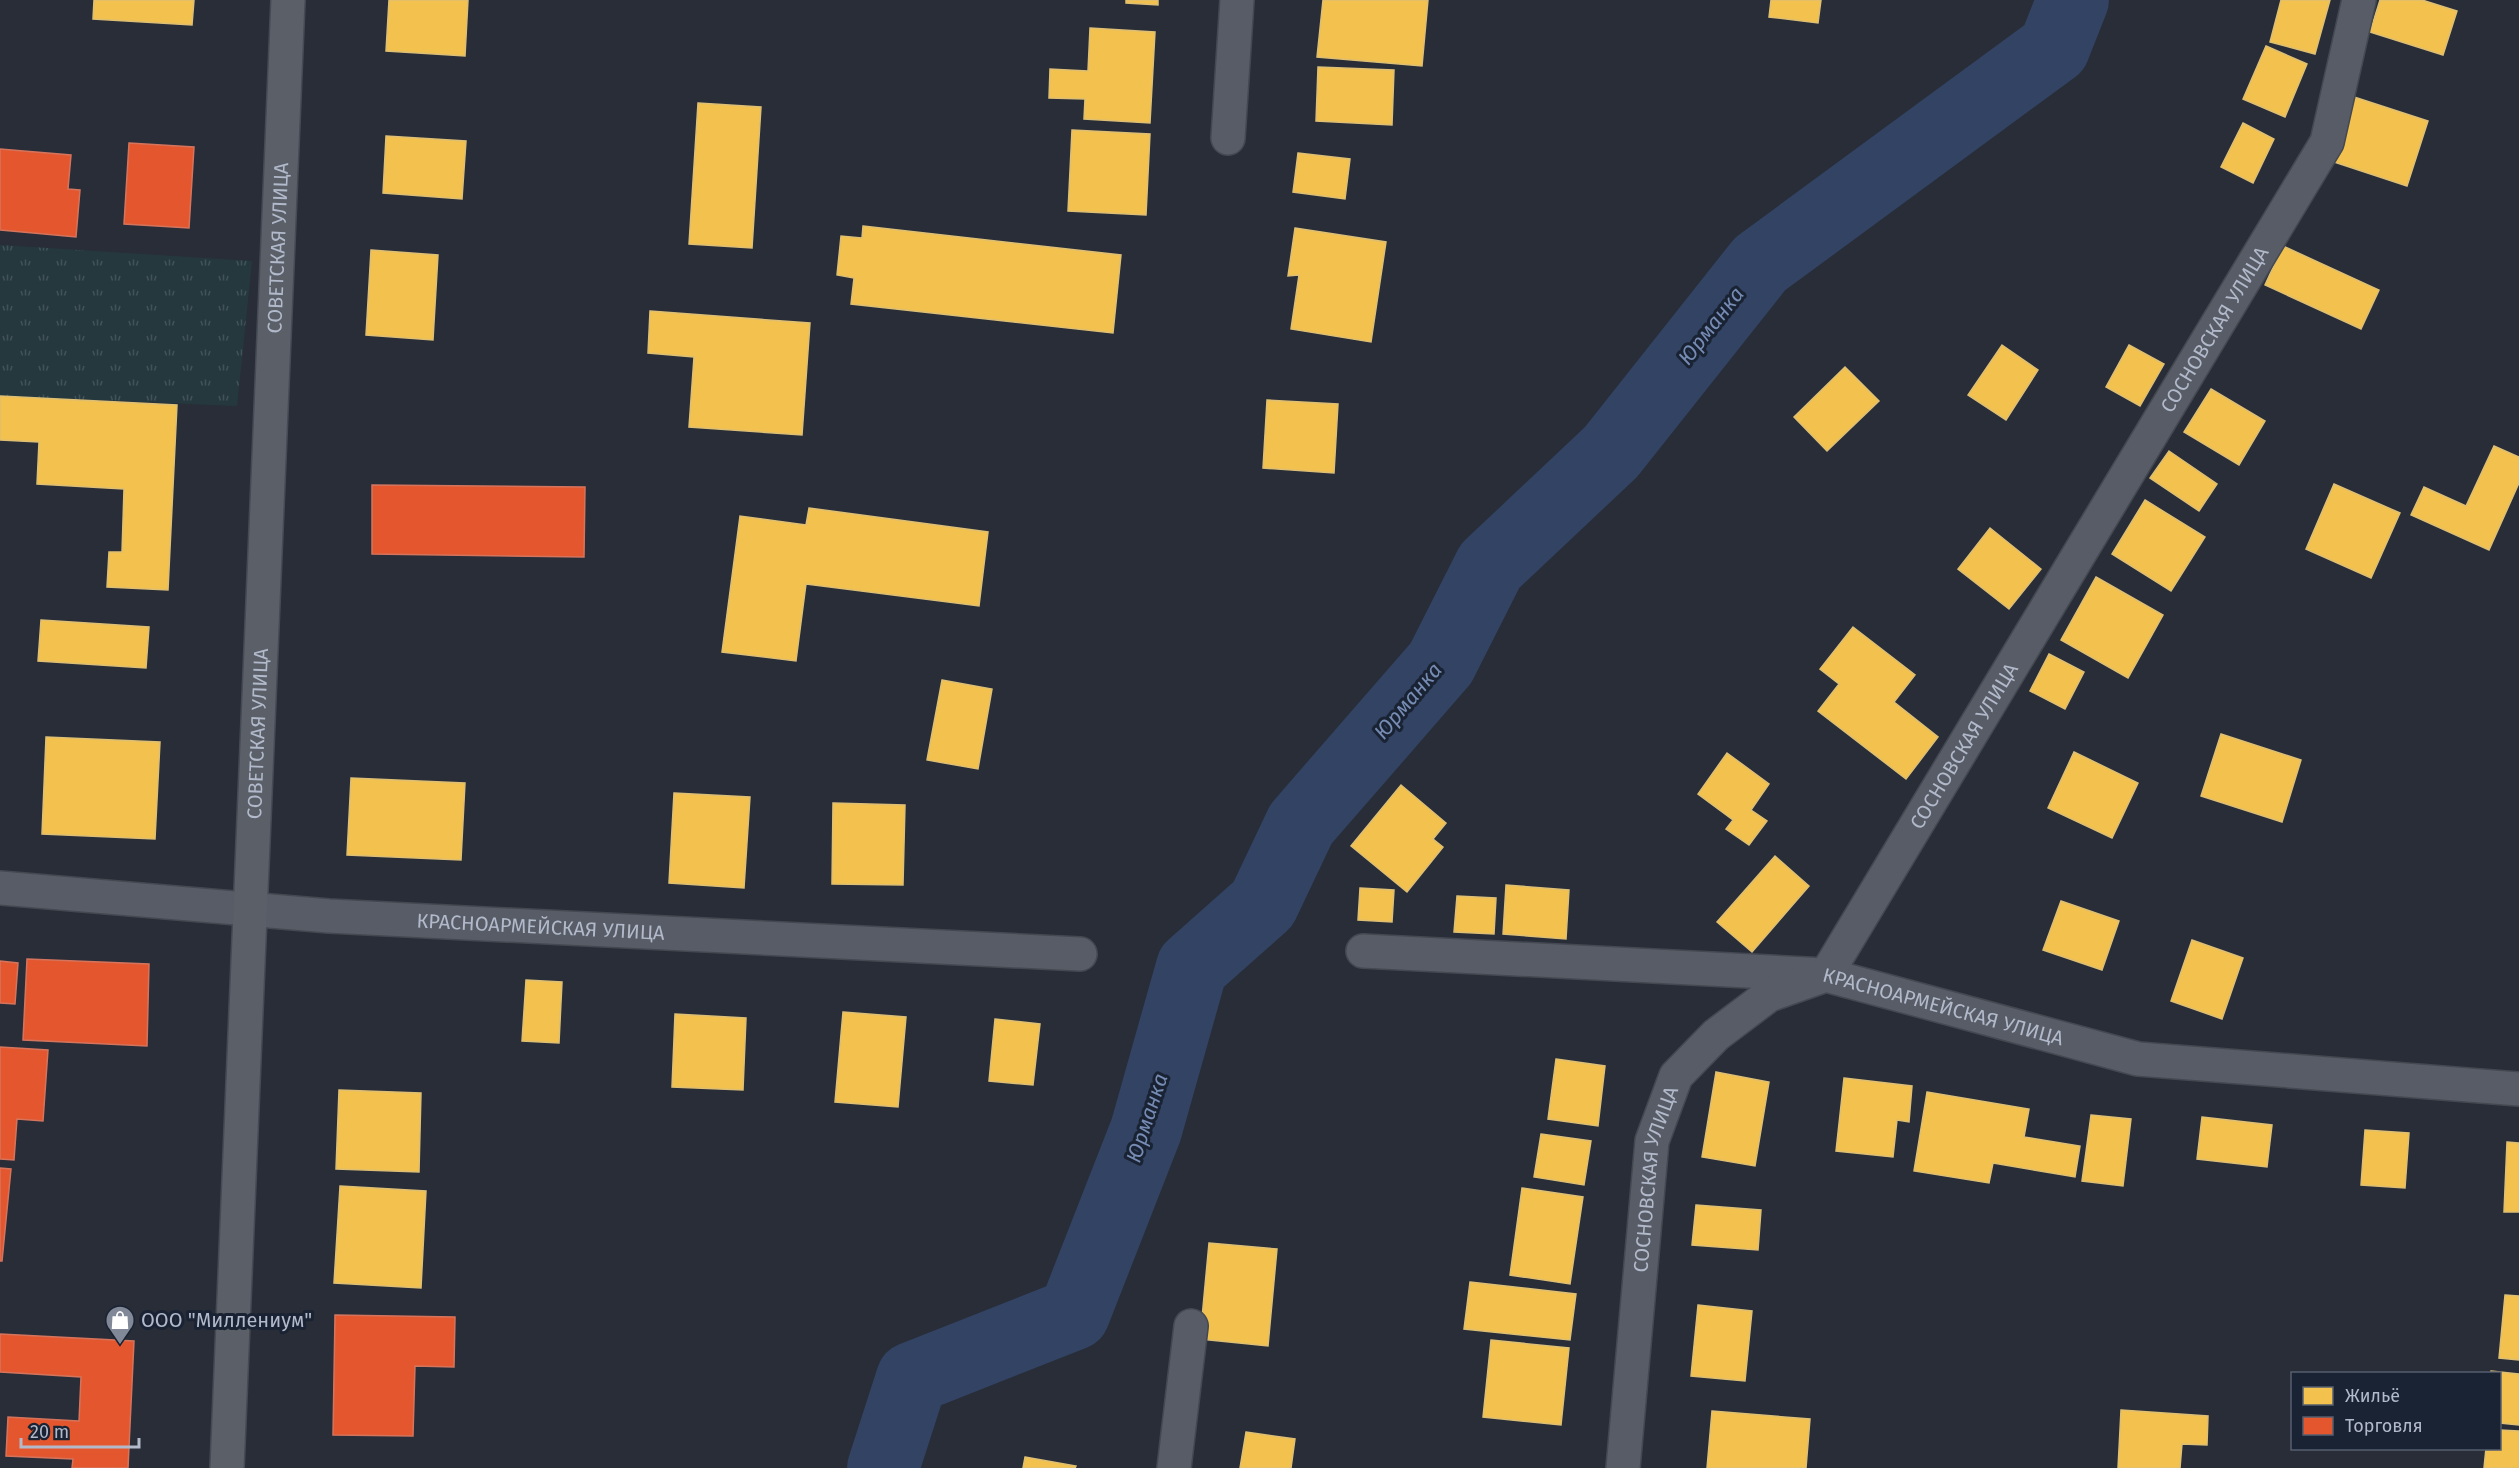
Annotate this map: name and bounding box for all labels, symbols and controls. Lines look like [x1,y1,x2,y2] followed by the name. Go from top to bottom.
[262,162,293,334] street label: СОВЕТСКАЯ УЛИЦА
[2155,242,2274,417] street label: СОСНОВСКАЯ УЛИЦА
[1672,282,1750,370] water label: Юрманка
[242,647,273,820] street label: СОВЕТСКАЯ УЛИЦА
[1368,657,1448,745] water label: Юрманка
[1905,658,2023,833] street label: СОСНОВСКАЯ УЛИЦА
[416,908,666,945] street label: КРАСНОАРМЕЙСКАЯ УЛИЦА
[1820,963,2067,1051] street label: КРАСНОАРМЕЙСКАЯ УЛИЦА
[1120,1070,1174,1166] water label: Юрманка
[1628,1083,1683,1274] street label: СОСНОВСКАЯ УЛИЦА
[104,1304,136,1346] shop icon: ООО "Миллениум"
[141,1308,312,1332] place label: ООО "Миллениум"
[2291,1372,2501,1450] legend
[2345,1385,2400,1407] text: Жильё
[21,1411,140,1449] scale bar
[2345,1415,2423,1437] text: Торговля
[30,1421,69,1443] text: 20 m

